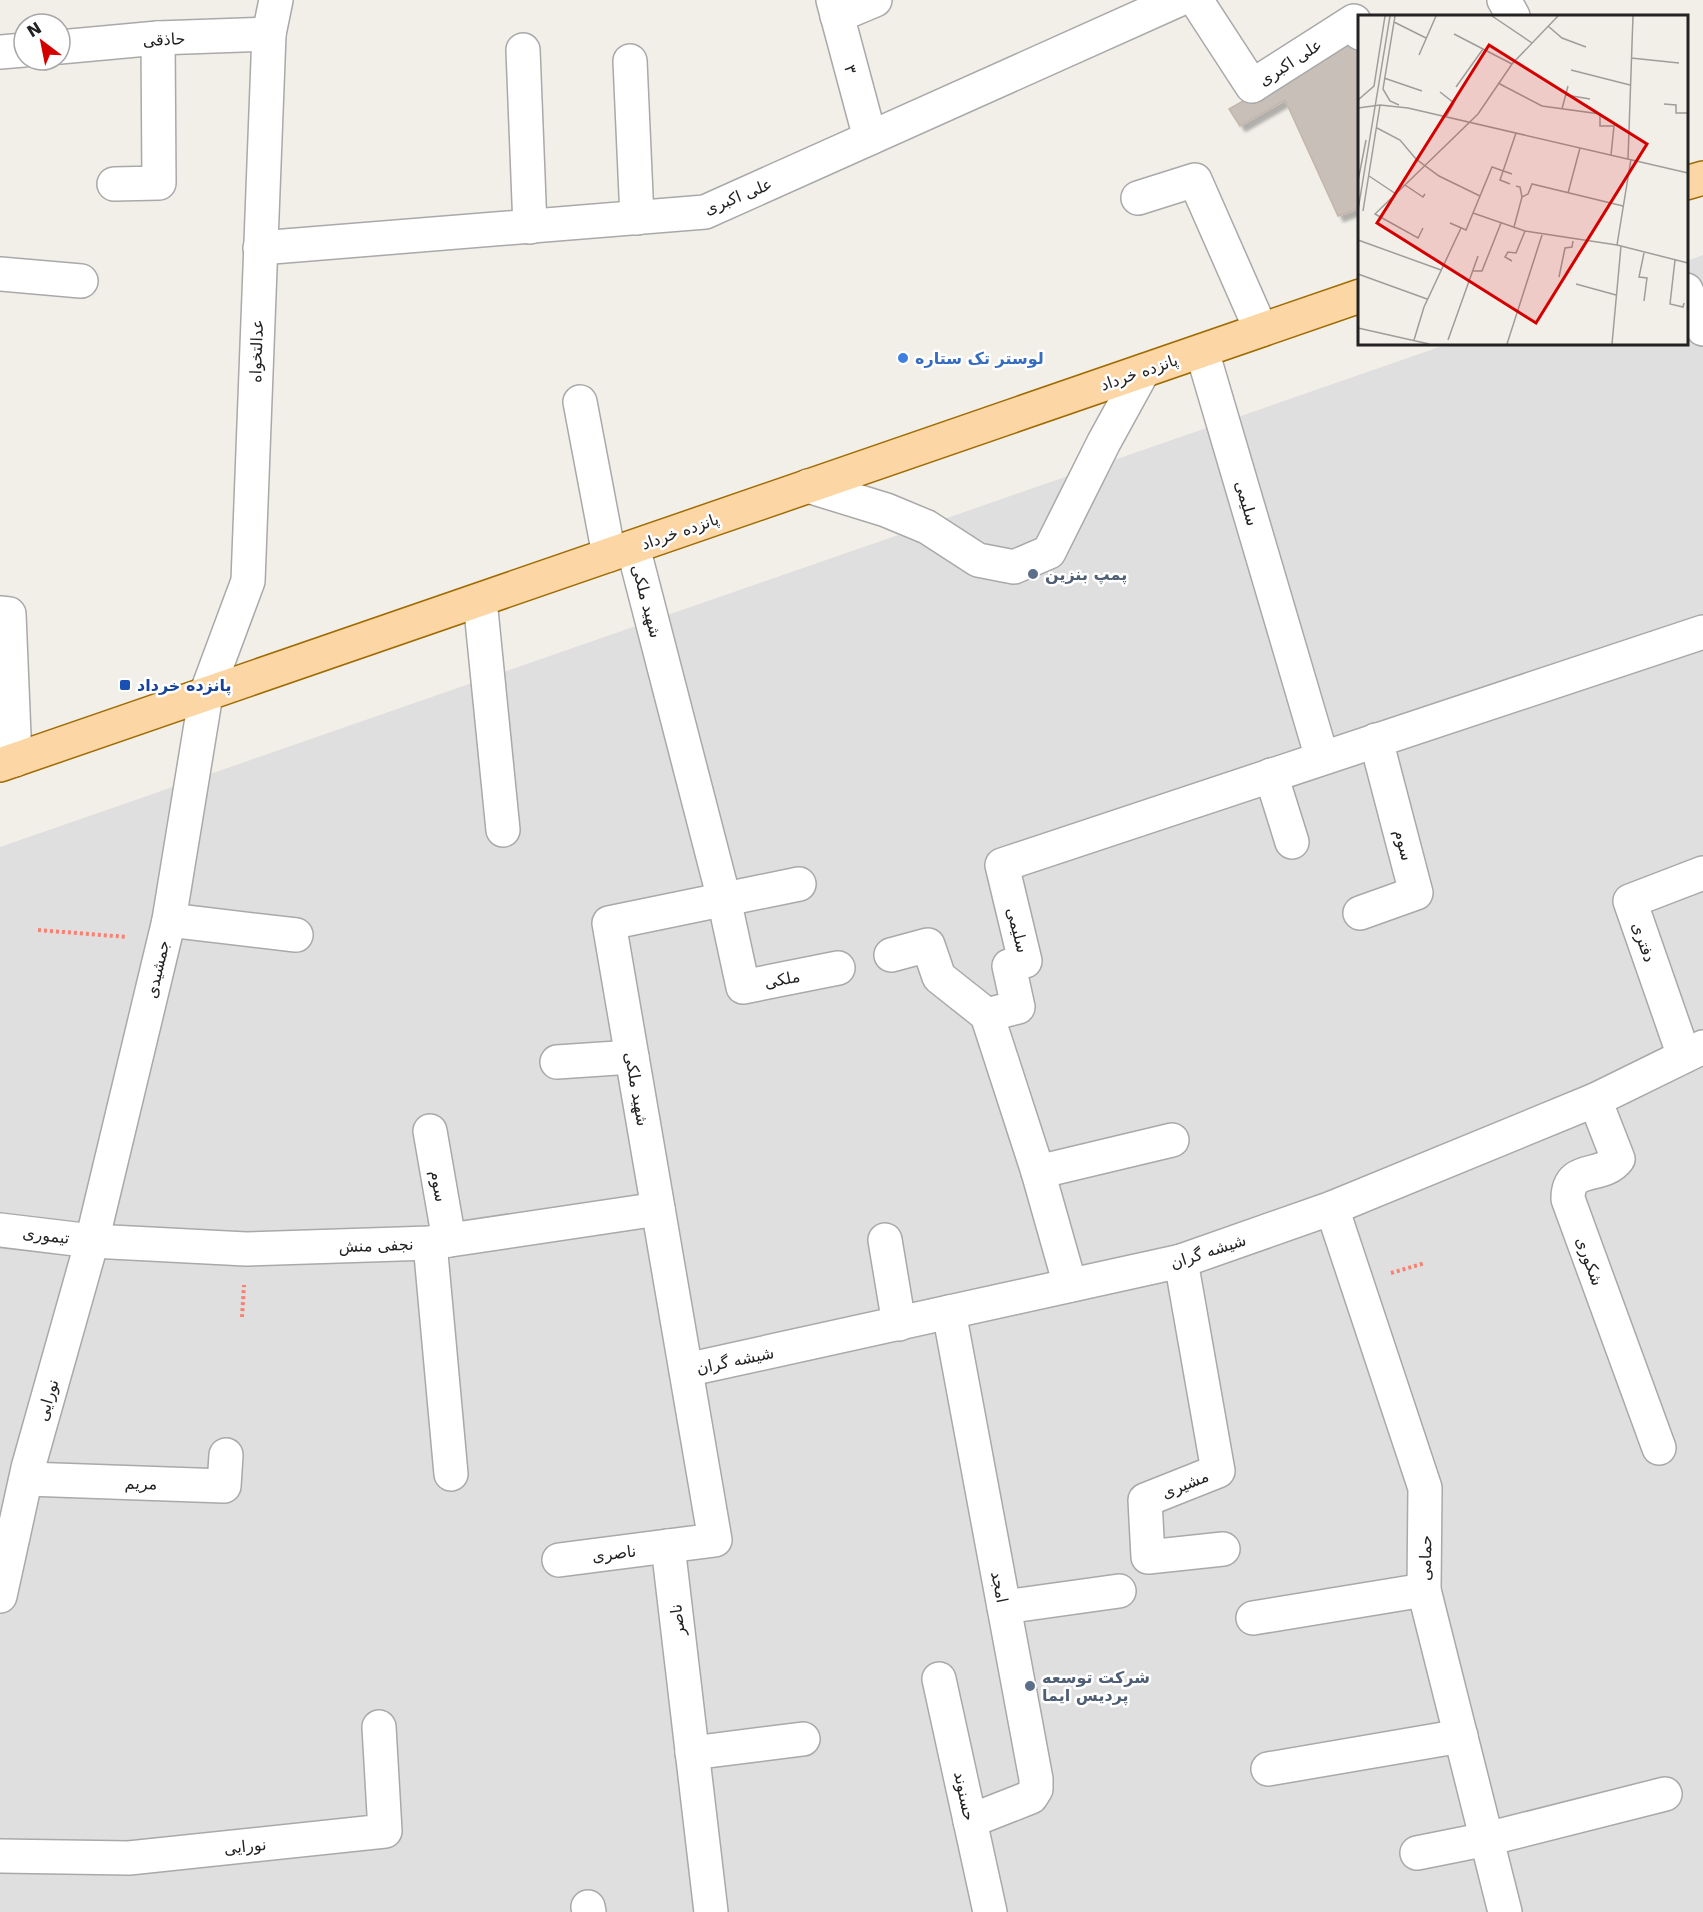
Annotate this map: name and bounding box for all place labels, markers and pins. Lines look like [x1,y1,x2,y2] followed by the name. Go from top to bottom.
[915,349,1044,368] place label: لوستر تک ستاره
[896,351,910,365] marker: لوستر تک ستاره
[1045,565,1127,585] place label: پمپ بنزین
[1026,567,1040,581] marker: پمپ بنزین
[137,676,232,696] place label: پانزده خرداد
[118,678,132,692] marker: پانزده خرداد
[1042,1668,1150,1706] place label: شرکت توسعه پردیس ایما
[1023,1679,1037,1693] marker: شرکت توسعه پردیس ایما

